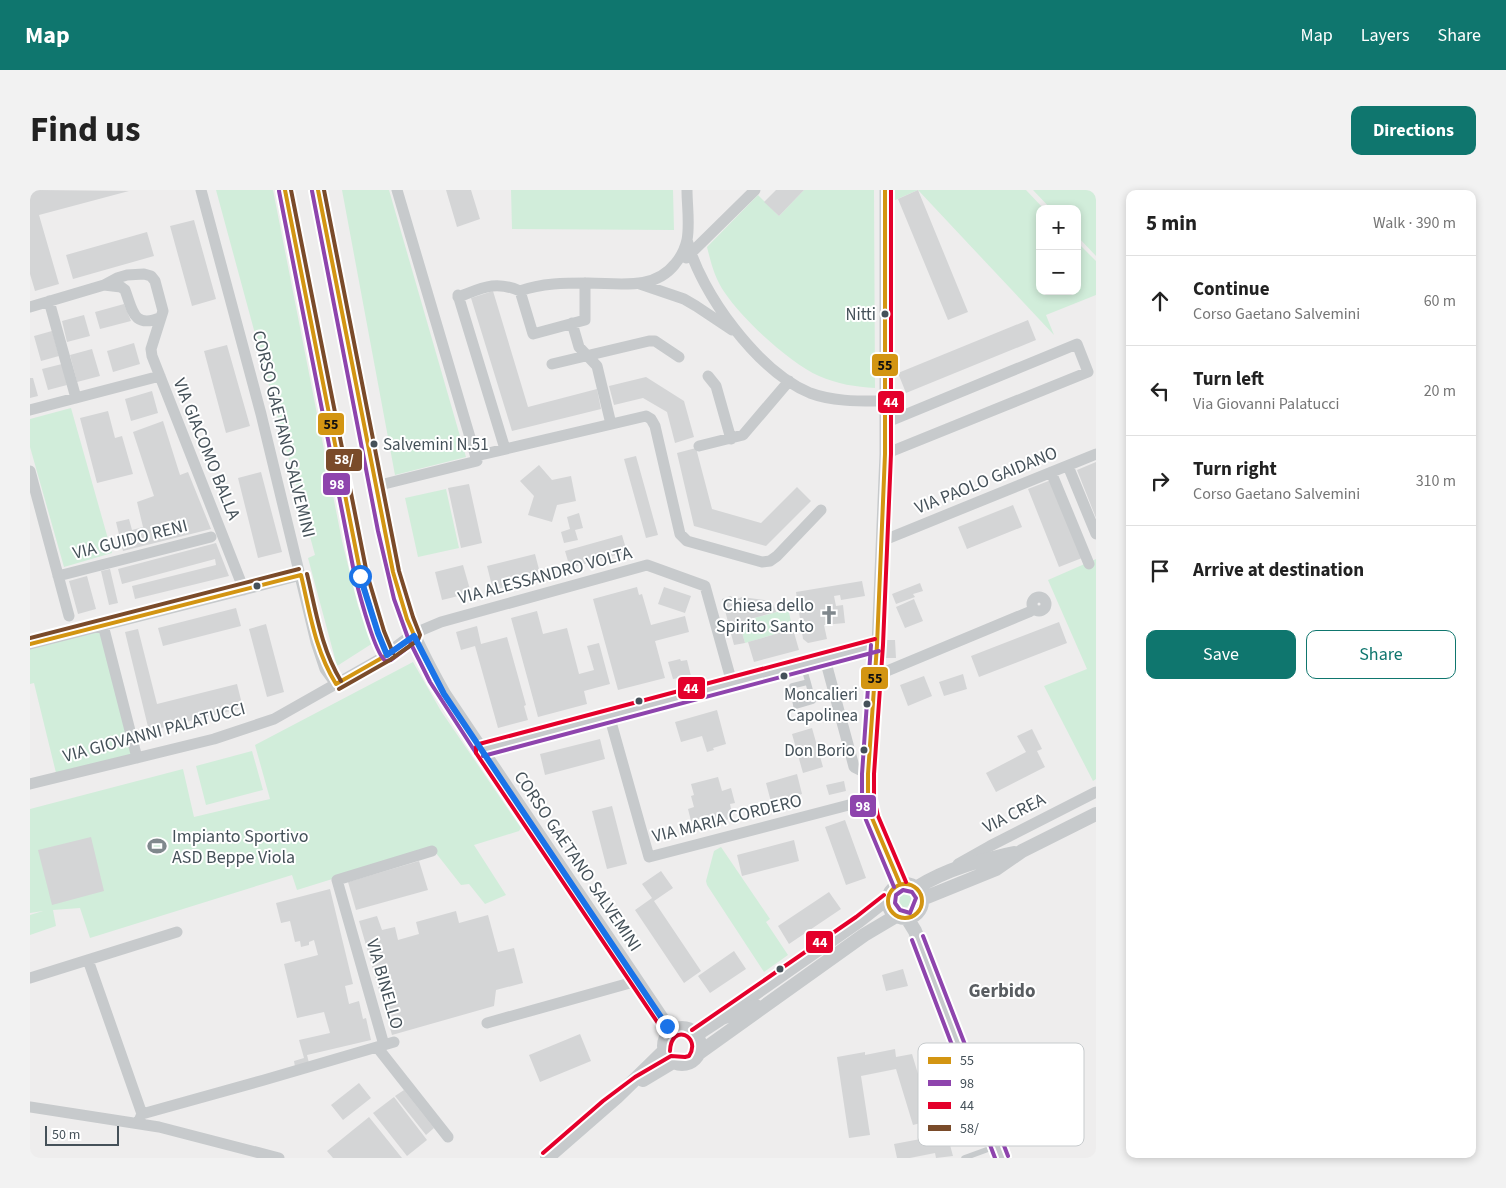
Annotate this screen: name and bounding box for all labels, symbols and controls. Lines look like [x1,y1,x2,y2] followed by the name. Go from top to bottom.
[25,18,70,53] text: Map
[1301,23,1333,48] text: Map
[1361,23,1410,48] text: Layers
[1438,23,1481,48] text: Share
[30,105,140,155] text: Find us
[1351,106,1476,155] button: Directions
[1036,205,1081,295] map controls
[1036,205,1081,250] button: +
[1146,208,1197,238] text: 5 min
[1373,212,1456,234] text: Walk · 390 m
[1036,250,1081,295] button: −
[1193,276,1270,303] text: Continue
[1146,287,1174,315] icon: ahead
[1424,290,1456,312] text: 60 m
[845,303,876,327] place label: Nitti
[1193,303,1360,325] text: Corso Gaetano Salvemini
[880,309,890,319] marker: Nitti
[246,328,321,540] street label: CORSO GAETANO SALVEMINI
[871,353,899,377] line badge: 55
[878,356,892,376] text: 55
[1193,366,1264,393] text: Turn left
[167,375,246,524] street label: VIA GIACOMO BALLA
[1146,377,1174,405] icon: left
[1424,380,1456,402] text: 20 m
[877,390,905,414] line badge: 44
[884,393,899,413] text: 44
[1193,393,1339,415] text: Via Giovanni Palatucci
[317,412,345,436] line badge: 55
[324,415,338,435] text: 55
[383,433,489,457] place label: Salvemini N.51
[369,439,379,449] marker: Salvemini N.51
[911,440,1061,521] street label: VIA PAOLO GAIDANO
[325,448,363,472] line badge: 58/
[334,450,354,470] text: 58/
[1193,456,1277,483] text: Turn right
[1146,467,1174,495] icon: right
[1416,470,1456,492] text: 310 m
[322,472,351,496] line badge: 98
[330,475,344,495] text: 98
[1193,483,1360,505] text: Corso Gaetano Salvemini
[70,513,190,566] street label: VIA GUIDO RENI
[455,540,635,611] street label: VIA ALESSANDRO VOLTA
[1146,557,1174,585] icon: arrive
[1193,557,1364,584] text: Arrive at destination
[349,565,372,588] route start
[252,581,262,591] unlabelled marker
[716,593,814,639] place label: Chiesa dello Spirito Santo
[818,604,840,626] church icon: Chiesa dello Spirito Santo
[1146,630,1296,679] button: Save
[1306,630,1456,679] button: Share
[860,666,889,690] line badge: 55
[868,669,882,689] text: 55
[779,671,789,681] unlabelled marker
[677,676,706,700] line badge: 44
[684,679,699,699] text: 44
[784,683,858,728] place label: Moncalieri Capolinea
[60,696,248,769] street label: VIA GIOVANNI PALATUCCI
[634,696,644,706] unlabelled marker
[862,699,872,709] marker: Moncalieri Capolinea
[784,739,855,763] place label: Don Borio
[859,745,869,755] marker: Don Borio
[508,766,647,956] street label: CORSO GAETANO SALVEMINI
[979,787,1050,840] street label: VIA CREA
[650,788,805,849] street label: VIA MARIA CORDERO
[849,794,877,818] line badge: 98
[856,797,870,817] text: 98
[172,824,308,870] place label: Impianto Sportivo ASD Beppe Viola
[146,835,168,857] sports icon: Impianto Sportivo ASD Beppe Viola
[805,930,834,954] line badge: 44
[813,933,828,953] text: 44
[360,936,409,1032] street label: VIA BINELLO
[775,964,785,974] unlabelled marker
[968,978,1036,1005] district label: Gerbido
[656,1015,679,1038] route end
[918,1043,1084,1146] legend
[960,1051,974,1071] text: 55
[960,1074,974,1094] text: 98
[960,1096,974,1116] text: 44
[960,1119,979,1139] text: 58/
[45,1123,119,1146] scale bar
[52,1125,80,1145] text: 50 m

